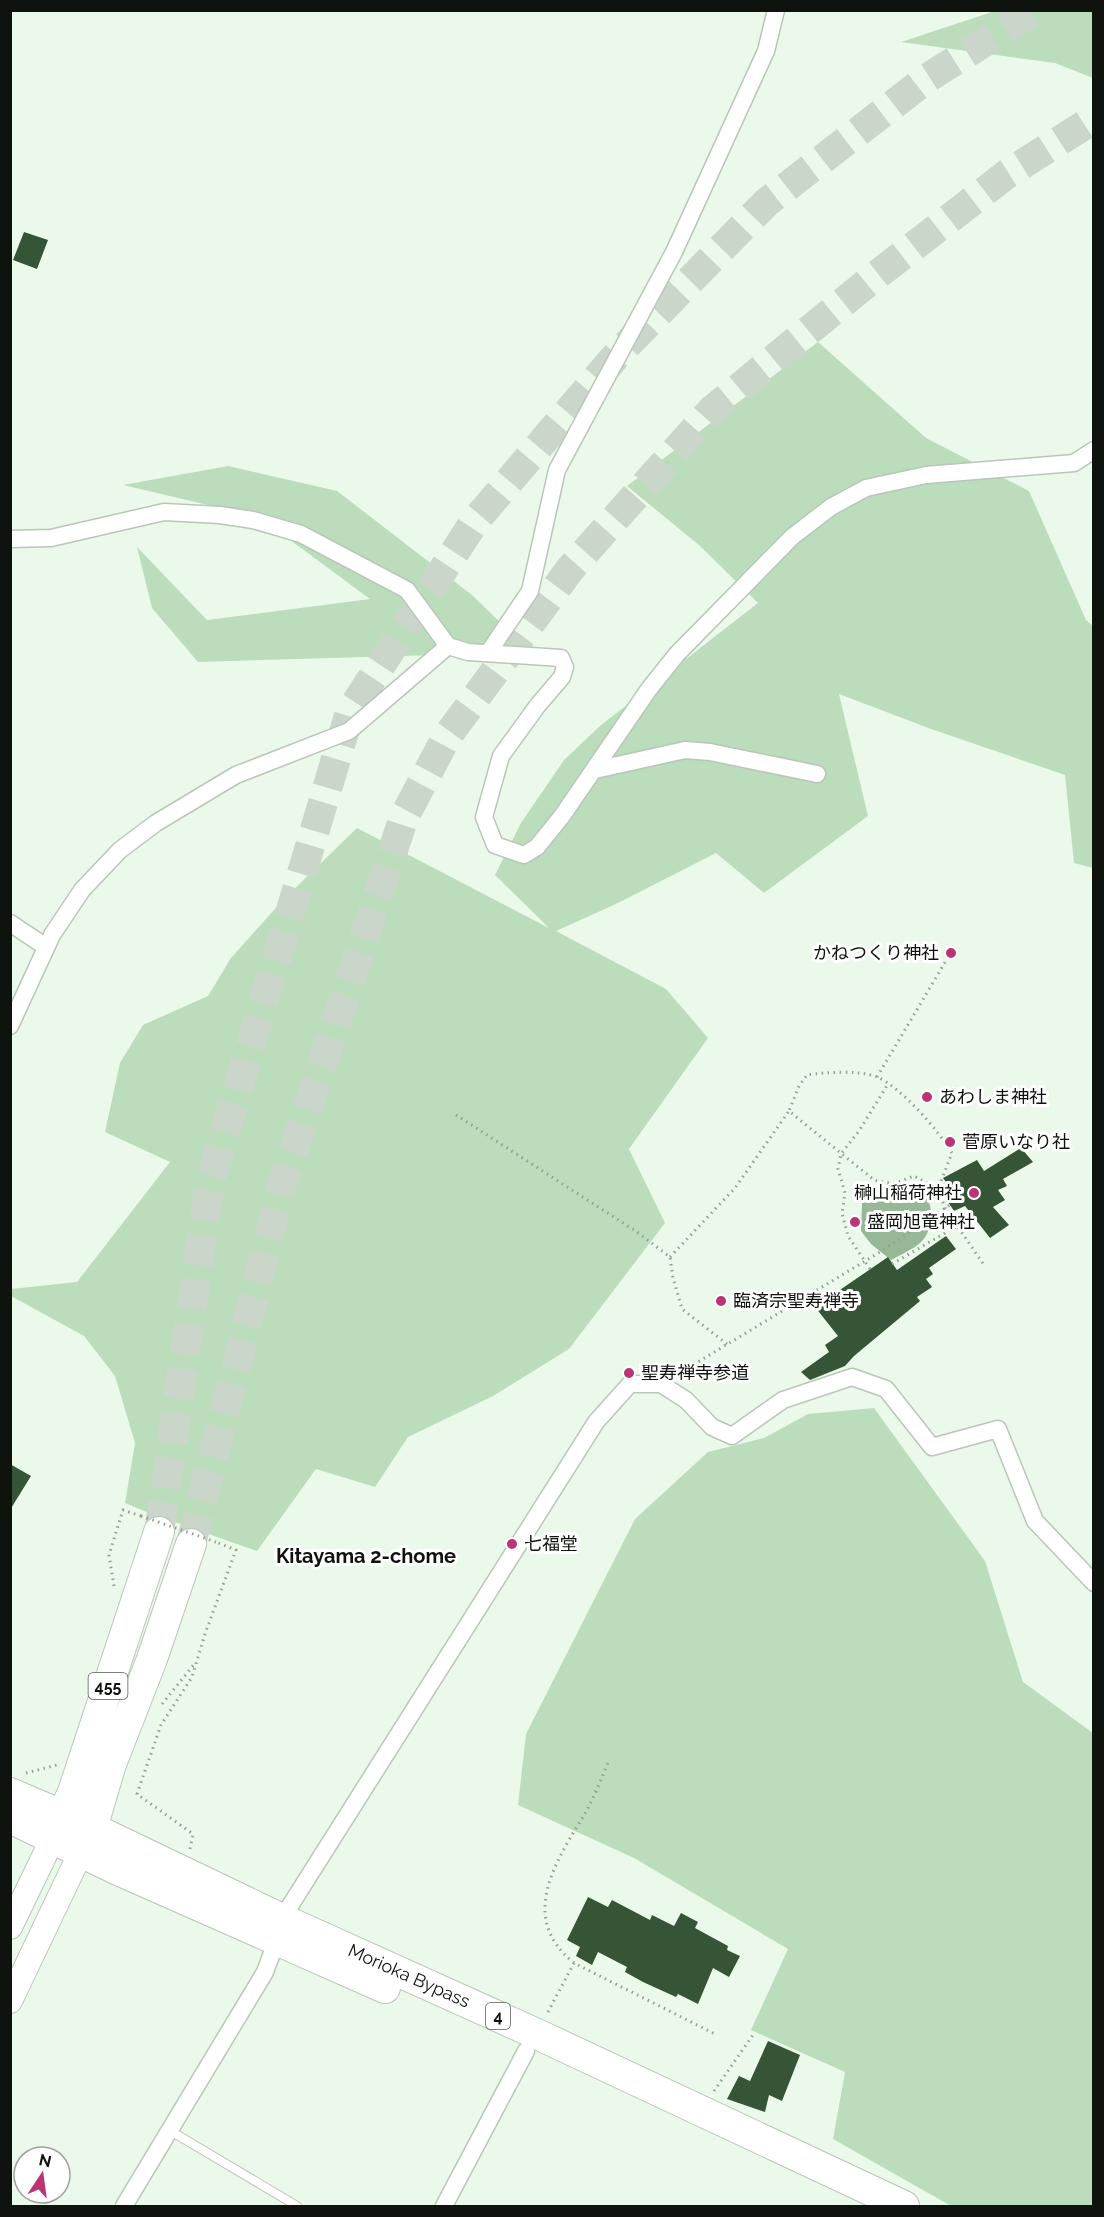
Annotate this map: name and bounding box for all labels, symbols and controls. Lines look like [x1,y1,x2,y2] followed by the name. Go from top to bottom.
[813,942,939,963] place label: かねつくり神社
[944,946,958,960] marker: かねつくり神社
[939,1086,1047,1107] place label: あわしま神社
[920,1090,934,1104] marker: あわしま神社
[962,1131,1070,1152] place label: 菅原いなり社
[943,1135,957,1149] marker: 菅原いなり社
[854,1182,962,1203] place label: 榊山稲荷神社
[967,1186,981,1200] marker: 榊山稲荷神社
[867,1211,975,1232] place label: 盛岡旭竜神社
[848,1215,862,1229] marker: 盛岡旭竜神社
[733,1290,859,1311] place label: 臨済宗聖寿禅寺
[714,1294,728,1308] marker: 臨済宗聖寿禅寺
[641,1362,749,1383] place label: 聖寿禅寺参道
[622,1366,636,1380] marker: 聖寿禅寺参道
[524,1533,578,1554] place label: 七福堂
[505,1537,519,1551] marker: 七福堂
[276,1544,456,1568] district label: Kitayama 2-chome
[88,1673,128,1699] road number: 455
[345,1939,474,2012] street label: Morioka Bypass
[486,2003,510,2029] road number: 4
[12,2145,72,2205] north arrow
[37,2150,53,2172] text: N

